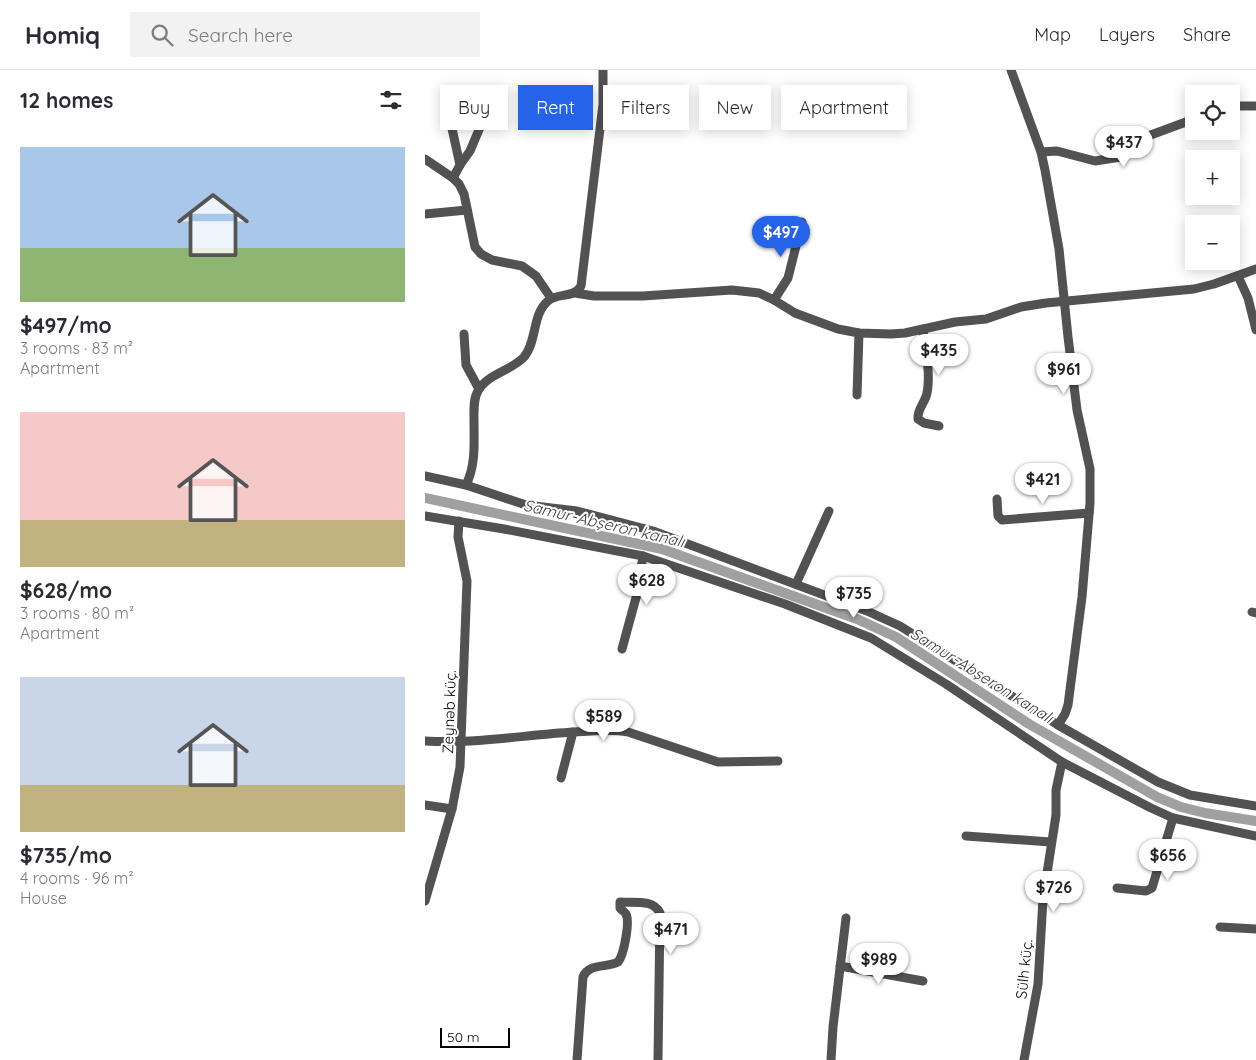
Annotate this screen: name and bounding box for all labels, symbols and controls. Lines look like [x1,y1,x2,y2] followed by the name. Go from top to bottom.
[130,12,480,57] search box
[25,20,100,50] text: Homiq
[148,21,176,49] icon: search
[188,23,293,47] text: Search here
[1034,23,1071,46] text: Map
[1099,23,1155,46] text: Layers
[1183,23,1231,46] text: Share
[440,85,508,130] chip: Buy
[518,85,593,130] chip: Rent
[603,85,689,130] chip: Filters
[699,85,771,130] chip: New
[781,85,907,130] chip: Apartment
[1185,85,1240,270] map controls
[1185,85,1240,140] button: locate
[377,86,405,114] icon: filters
[20,87,113,113] text: 12 homes
[1094,126,1154,168] pin: $437
[1106,132,1142,152] text: $437
[1185,150,1240,205] button: +
[168,180,258,270] icon: home
[1185,215,1240,270] button: −
[751,216,811,258] pin: $497
[763,222,799,242] text: $497
[20,312,112,338] text: $497/mo
[909,334,969,376] pin: $435
[20,338,133,358] text: 3 rooms · 83 m²
[921,340,957,360] text: $435
[1034,352,1094,395] pin: $961
[20,358,100,378] text: Apartment
[1047,359,1081,379] text: $961
[168,445,258,535] icon: home
[1013,462,1073,505] pin: $421
[1026,469,1060,489] text: $421
[522,495,688,552] water label: Samur-Abşeron kanalı
[617,564,677,606] pin: $628
[629,570,665,590] text: $628
[824,576,884,619] pin: $735
[20,577,112,603] text: $628/mo
[836,583,872,603] text: $735
[20,603,134,623] text: 3 rooms · 80 m²
[20,623,100,643] text: Apartment
[907,623,1058,728] water label: Samur-Abşeron kanalı
[438,670,460,754] street label: Zeynəb küç.
[574,700,634,742] pin: $589
[586,706,622,726] text: $589
[168,710,258,800] icon: home
[1138,838,1198,881] pin: $656
[20,842,112,868] text: $735/mo
[1150,845,1186,865] text: $656
[20,868,133,888] text: 4 rooms · 96 m²
[1024,870,1084,913] pin: $726
[1036,877,1072,897] text: $726
[20,888,67,908] text: House
[641,912,701,955] pin: $471
[654,919,688,939] text: $471
[1011,938,1037,1000] street label: Sülh küç.
[849,942,909,985] pin: $989
[861,949,897,969] text: $989
[440,1025,510,1048] scale bar
[447,1028,480,1046] text: 50 m

